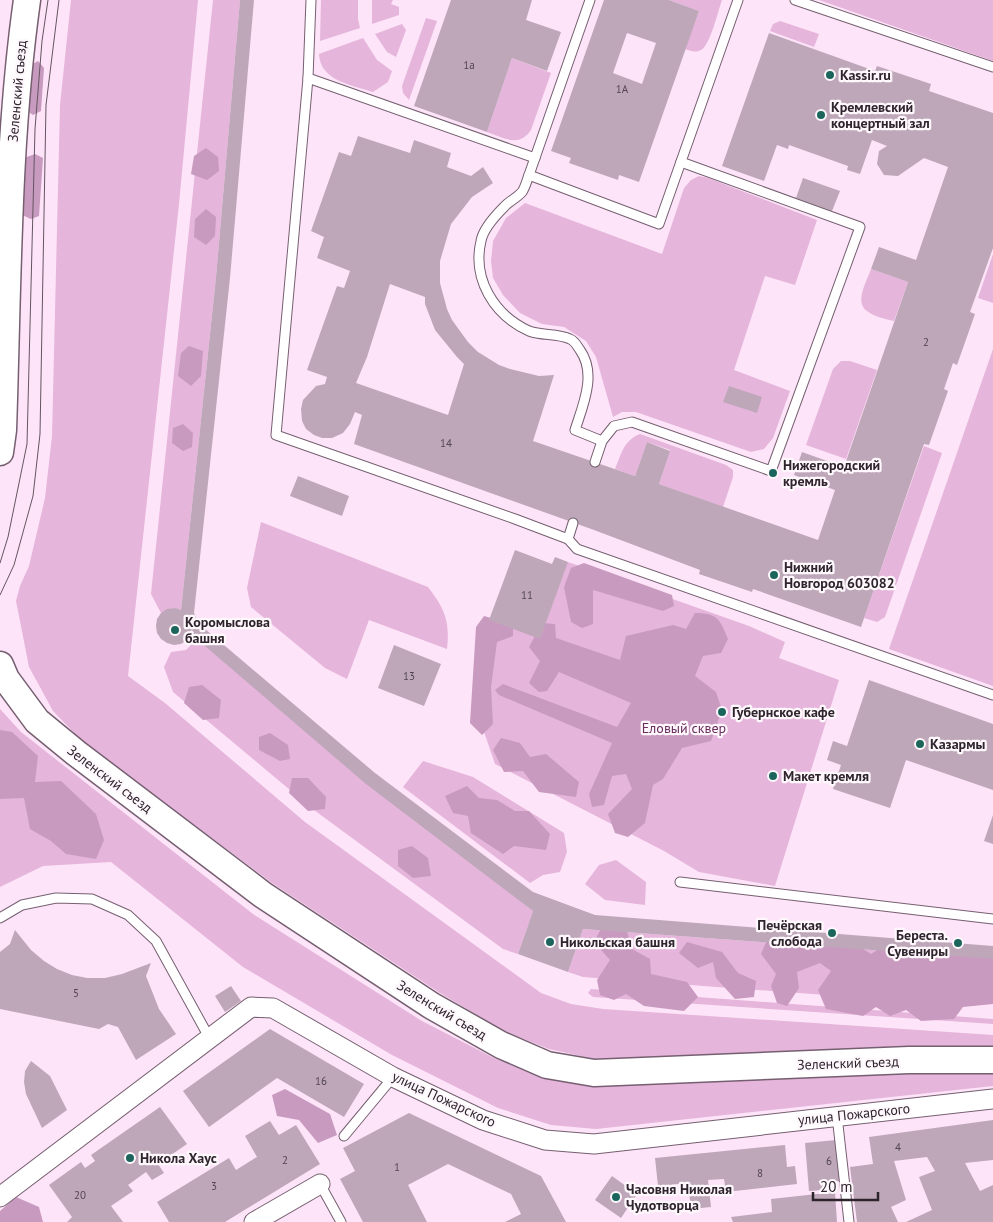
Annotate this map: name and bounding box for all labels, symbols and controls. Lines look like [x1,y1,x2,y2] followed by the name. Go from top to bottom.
[4,39,30,143] street label: Зеленский съезд
[463,58,475,72] house number: 1а
[840,66,891,84] place label: Kassir.ru
[824,69,836,81] marker: Kassir.ru
[616,82,629,96] house number: 1А
[831,98,930,132] place label: Кремлевский концертный зал
[815,109,827,121] marker: Кремлевский концертный зал
[923,335,929,349] house number: 2
[440,436,452,450] house number: 14
[783,456,880,490] place label: Нижегородский кремль
[767,467,779,479] marker: Нижегородский кремль
[784,558,895,592] place label: Нижний Новгород 603082
[768,569,780,581] marker: Нижний Новгород 603082
[521,588,533,602] house number: 11
[185,613,270,647] place label: Коромыслова башня
[169,624,181,636] marker: Коромыслова башня
[403,669,415,683] house number: 13
[732,703,835,721] place label: Губернское кафе
[716,706,728,718] marker: Губернское кафе
[642,719,726,737] park label: Еловый сквер
[930,735,985,753] place label: Казармы
[914,738,926,750] marker: Казармы
[64,741,156,817] street label: Зеленский съезд
[783,767,869,785] place label: Макет кремля
[767,770,779,782] marker: Макет кремля
[757,916,822,950] place label: Печёрская слобода
[887,926,948,960] place label: Береста. Сувениры
[826,927,838,939] marker: Печёрская слобода
[560,933,675,951] place label: Никольская башня
[544,936,556,948] marker: Никольская башня
[952,937,964,949] marker: Береста. Сувениры
[394,976,491,1044] street label: Зеленский съезд
[73,986,79,1000] house number: 5
[797,1052,900,1074] street label: Зеленский съезд
[389,1067,499,1131] street label: улица Пожарского
[315,1074,327,1088] house number: 16
[797,1099,911,1129] street label: улица Пожарского
[895,1140,901,1154] house number: 4
[140,1149,217,1167] place label: Никола Хаус
[124,1152,136,1164] marker: Никола Хаус
[282,1153,288,1167] house number: 2
[826,1154,832,1168] house number: 6
[394,1160,400,1174] house number: 1
[757,1166,763,1180] house number: 8
[813,1170,878,1202] scale bar
[820,1177,853,1196] text: 20 m
[211,1179,217,1193] house number: 3
[626,1180,732,1214] place label: Часовня Николая Чудотворца
[74,1188,86,1202] house number: 20
[610,1191,622,1203] marker: Часовня Николая Чудотворца

